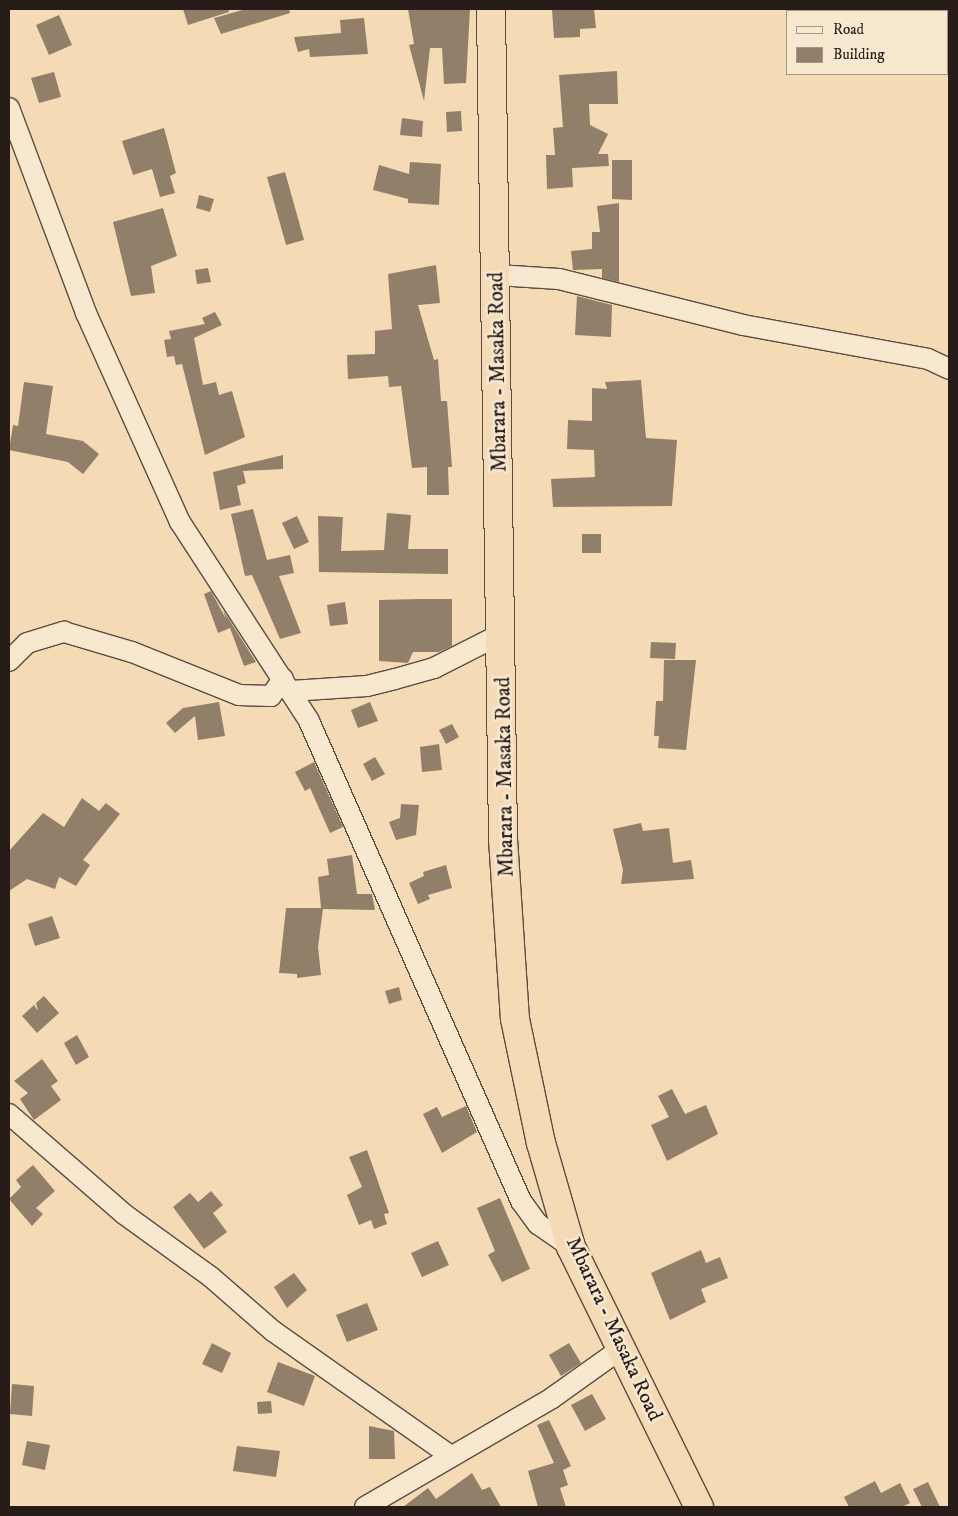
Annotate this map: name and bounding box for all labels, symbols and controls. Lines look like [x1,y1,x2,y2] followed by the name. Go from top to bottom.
[786,10,948,75] legend
[833,20,864,39] text: Road
[833,45,885,64] text: Building
[484,272,512,472] street label: Mbarara - Masaka Road
[491,677,519,877] street label: Mbarara - Masaka Road
[560,1233,668,1425] street label: Mbarara - Masaka Road

